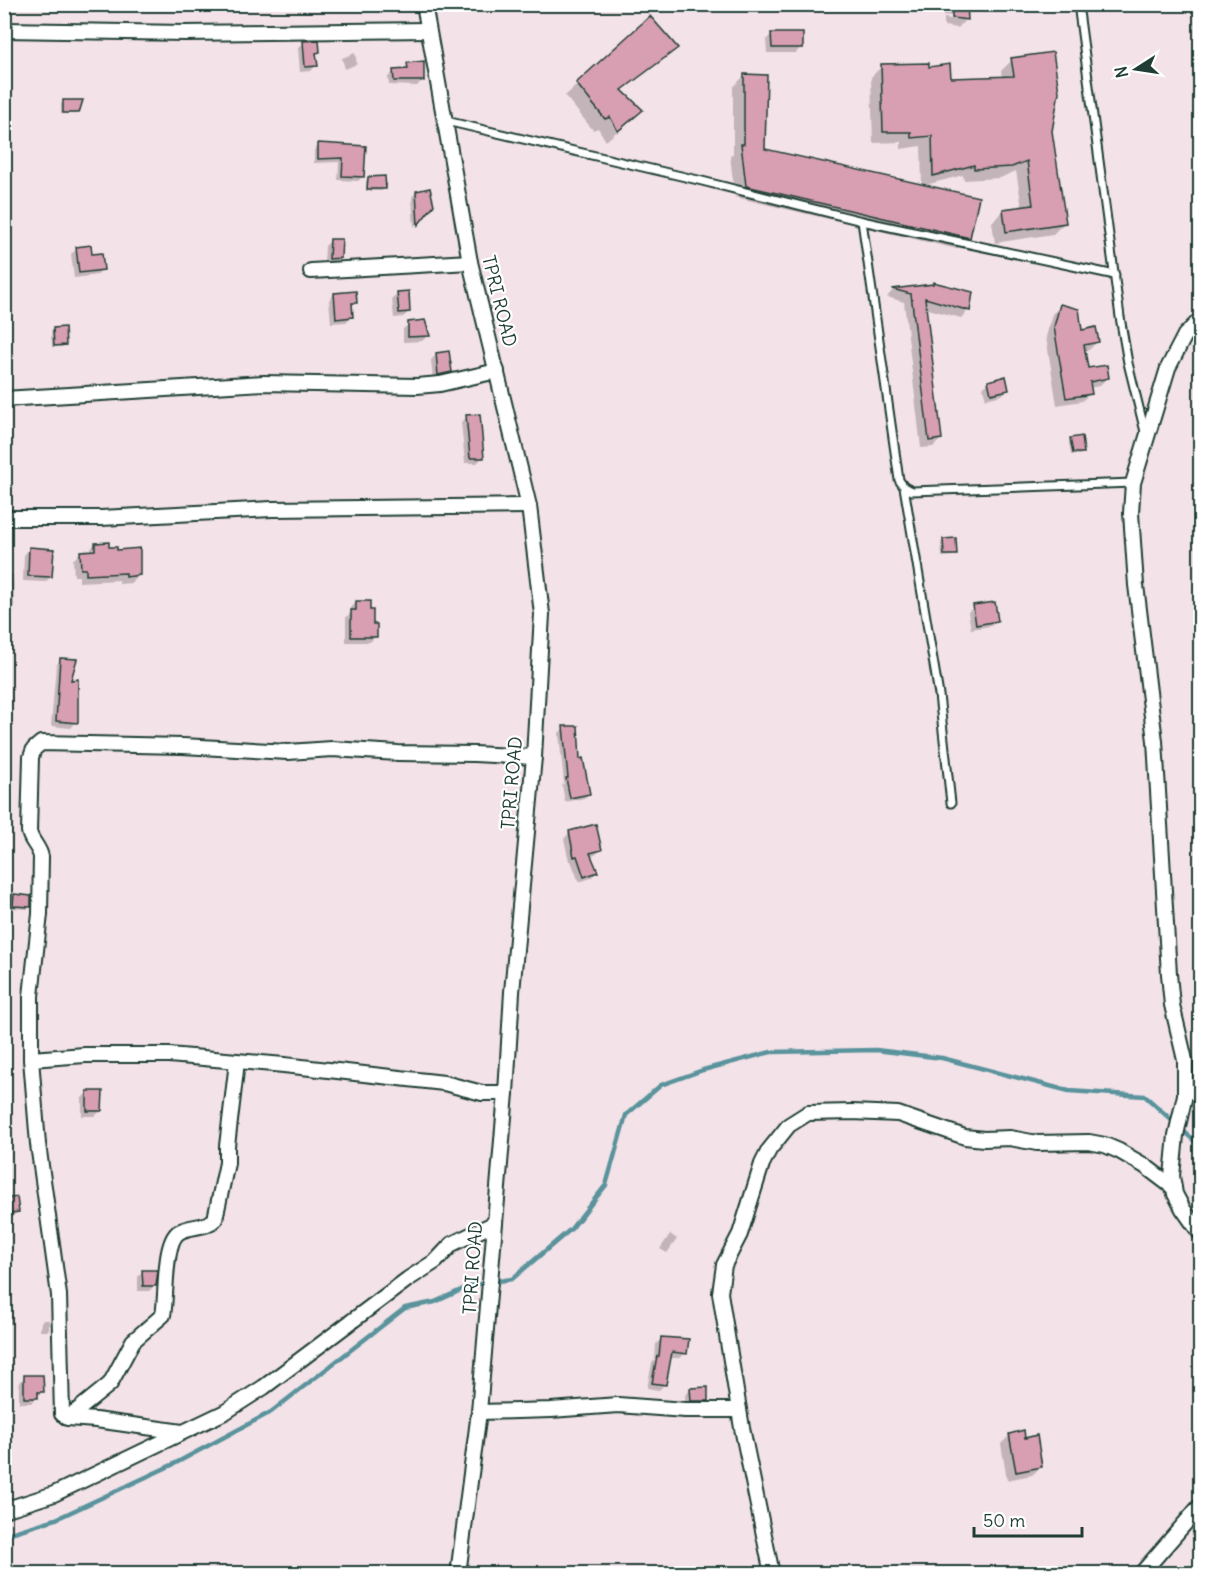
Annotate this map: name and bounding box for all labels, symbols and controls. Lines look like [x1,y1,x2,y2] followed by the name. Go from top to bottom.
[1106,39,1166,99] north arrow
[1110,65,1132,80] text: N
[477,253,522,349] street label: TPRI ROAD
[496,735,527,830] street label: TPRI ROAD
[458,1221,487,1315] street label: TPRI ROAD
[974,1500,1082,1538] scale bar
[983,1509,1025,1532] text: 50 m

